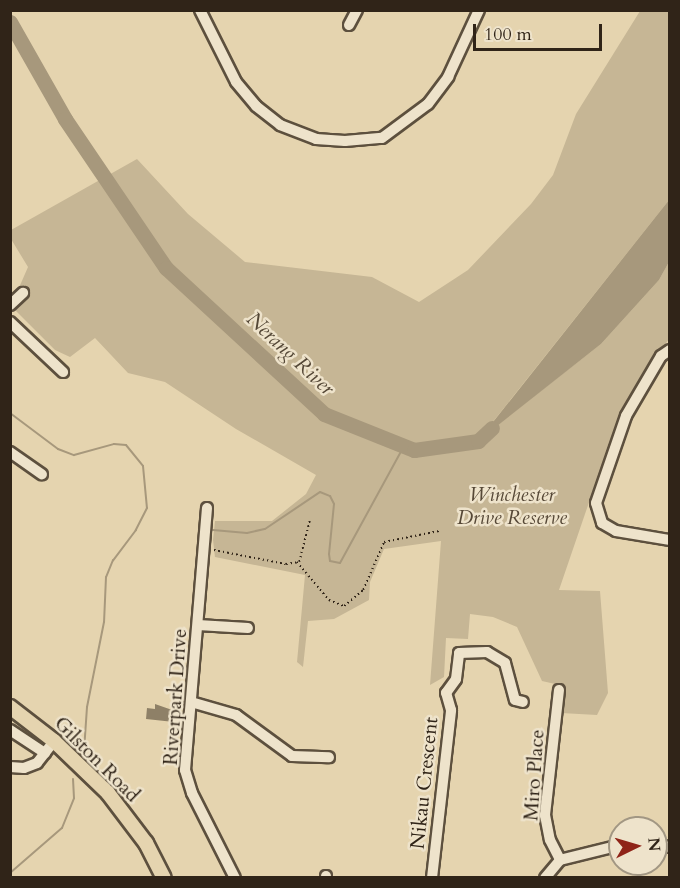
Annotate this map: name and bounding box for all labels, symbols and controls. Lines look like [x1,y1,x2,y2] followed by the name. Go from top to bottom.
[476,12,605,50] scale bar
[484,22,532,47] text: 100 m
[241,307,339,401] water label: Nerang River
[457,482,567,529] park label: Winchester Drive Reserve
[158,628,192,766] street label: Riverpark Drive
[49,711,145,807] street label: Gilston Road
[405,716,443,850] street label: Nikau Crescent
[519,728,549,822] street label: Miro Place
[608,816,668,876] north arrow
[642,837,666,852] text: N

